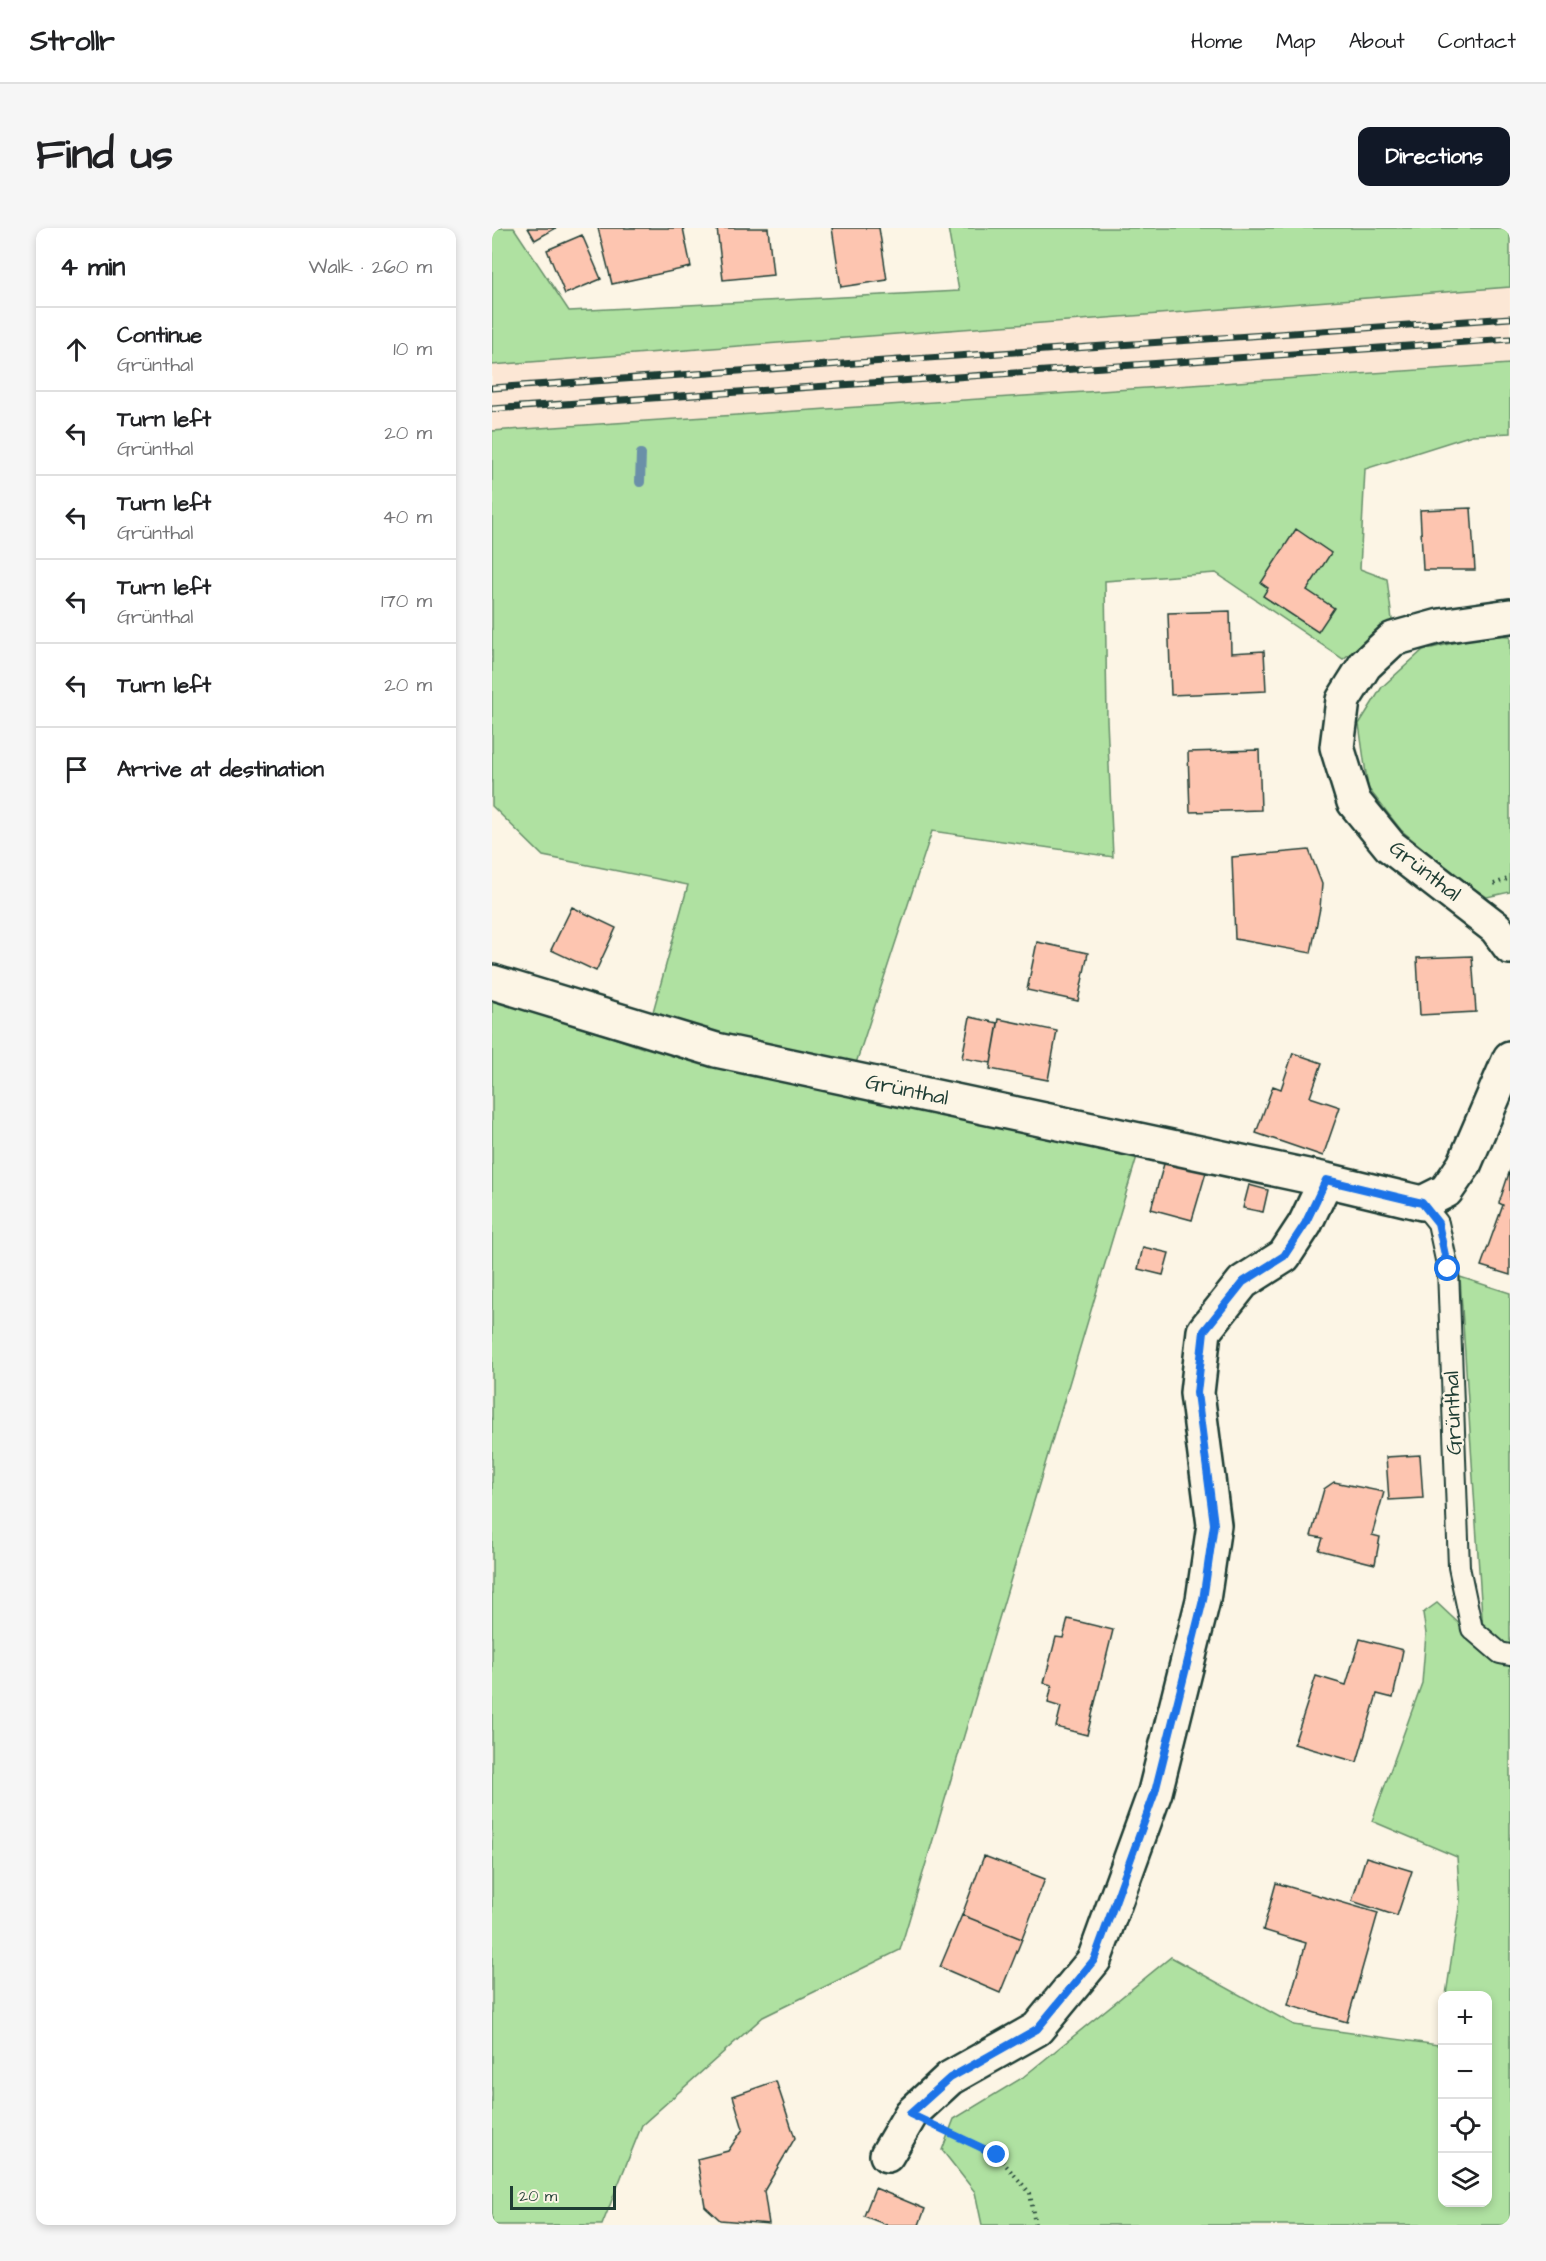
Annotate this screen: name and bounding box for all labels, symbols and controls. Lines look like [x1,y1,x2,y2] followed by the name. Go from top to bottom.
[30,22,115,61] text: Strollr
[1191,27,1243,56] text: Home
[1276,27,1316,56] text: Map
[1349,27,1405,56] text: About
[1438,27,1516,56] text: Contact
[36,127,173,185] text: Find us
[1358,127,1510,186] button: Directions
[60,249,125,285] text: 4 min
[309,253,432,281] text: Walk · 260 m
[117,320,202,351] text: Continue
[60,333,93,366] icon: ahead
[393,335,432,363] text: 10 m
[117,351,193,379] text: Grünthal
[117,404,211,435] text: Turn left
[60,417,93,450] icon: left
[384,419,432,447] text: 20 m
[117,435,193,463] text: Grünthal
[117,488,211,519] text: Turn left
[60,501,93,534] icon: left
[382,503,432,531] text: 40 m
[117,519,193,547] text: Grünthal
[117,572,211,603] text: Turn left
[60,585,93,618] icon: left
[381,587,432,615] text: 170 m
[117,603,193,631] text: Grünthal
[60,669,93,702] icon: left
[117,670,211,701] text: Turn left
[384,671,432,699] text: 20 m
[60,753,93,786] icon: arrive
[117,754,324,785] text: Arrive at destination
[1382,833,1468,909] street label: Grünthal
[863,1066,951,1114] street label: Grünthal
[1434,1255,1460,1281] route start
[1436,1370,1470,1456] street label: Grünthal
[1438,1991,1492,2207] map controls
[1438,1991,1492,2045] button: +
[1438,2045,1492,2099] button: −
[1438,2099,1492,2153] button: locate
[983,2141,1009,2167] route end
[1438,2153,1492,2207] button: layers
[510,2183,616,2210] scale bar
[519,2185,557,2207] text: 20 m

